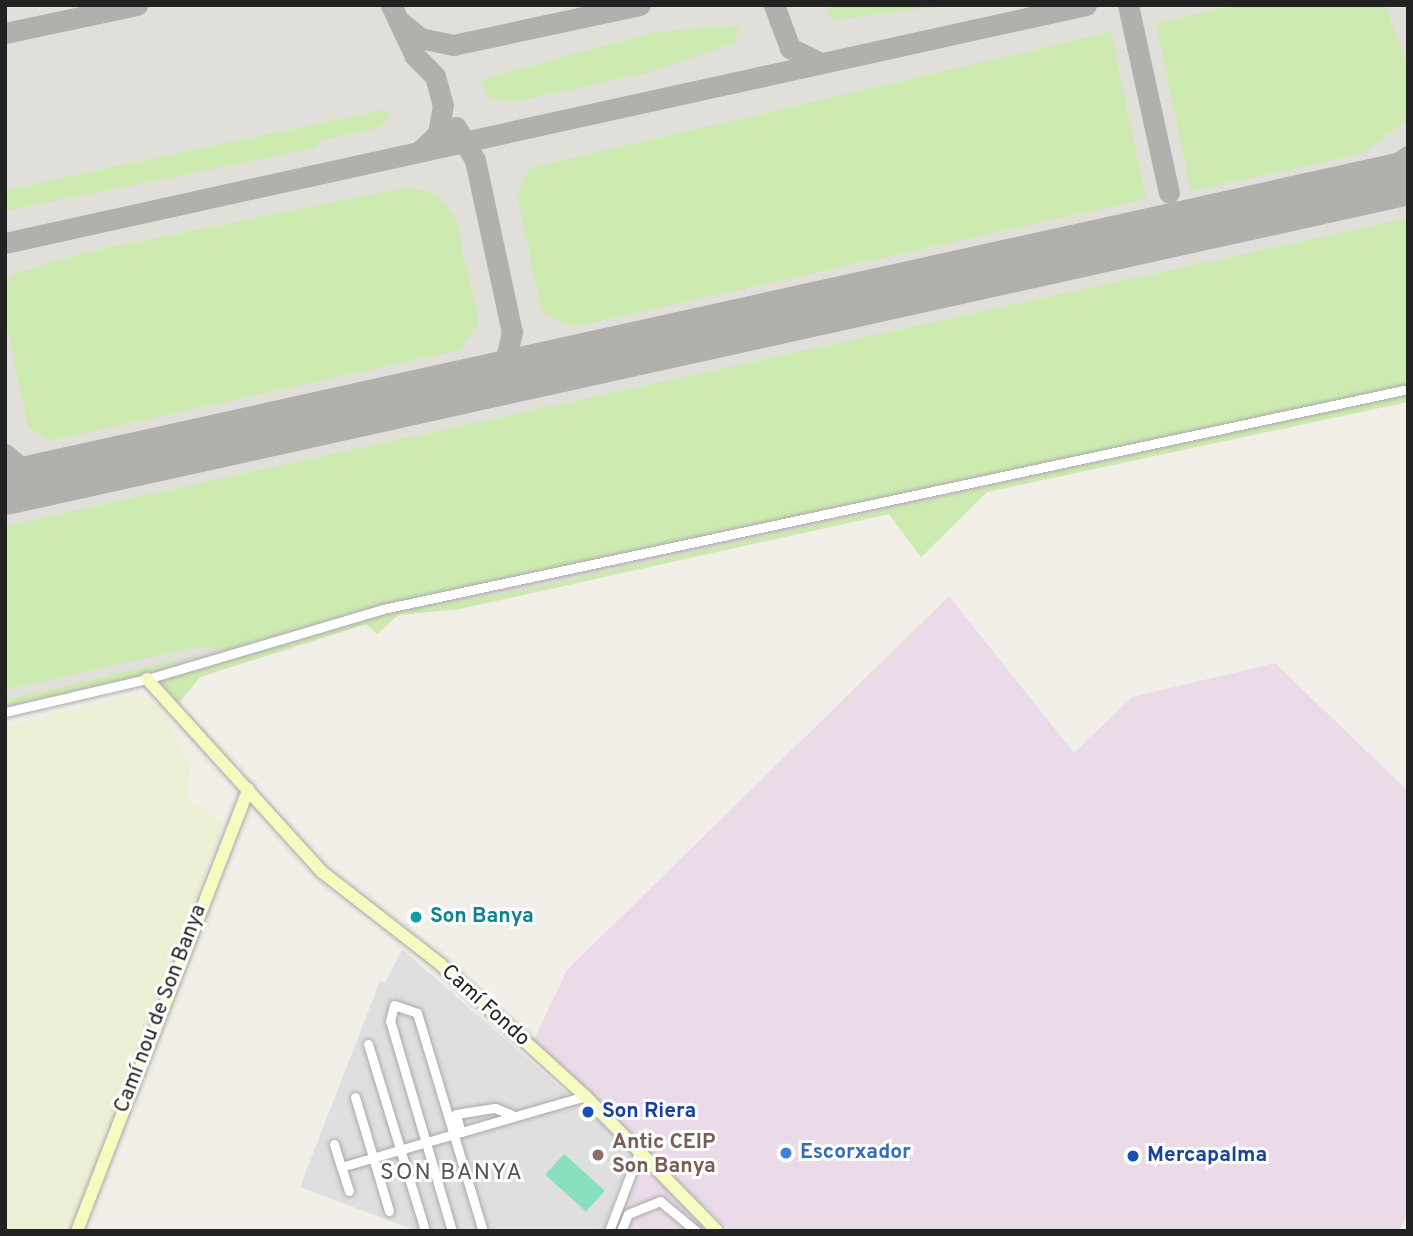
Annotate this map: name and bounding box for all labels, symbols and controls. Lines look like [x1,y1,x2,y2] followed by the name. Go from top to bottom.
[110,901,212,1117] street label: Camí nou de Son Banya
[430,904,534,930] place label: Son Banya
[408,909,424,925] marker: Son Banya
[436,960,534,1052] street label: Camí Fondo
[602,1099,696,1125] place label: Son Riera
[580,1104,596,1120] marker: Son Riera
[612,1130,716,1180] place label: Antic CEIP Son Banya
[800,1140,911,1166] place label: Escorxador
[1147,1143,1267,1169] place label: Mercapalma
[778,1145,794,1161] marker: Escorxador
[590,1147,606,1163] marker: Antic CEIP Son Banya
[1125,1148,1141,1164] marker: Mercapalma
[381,1160,523,1188] district label: SON BANYA

